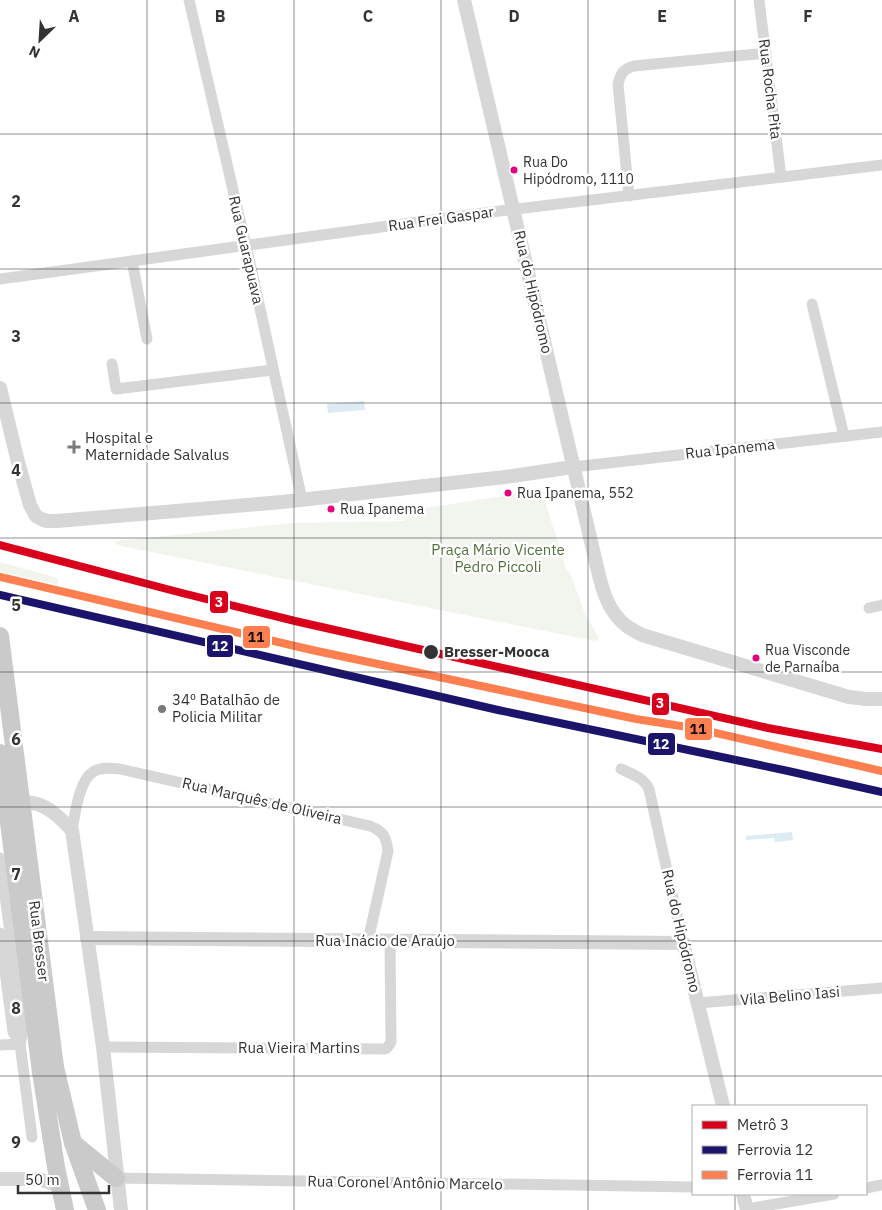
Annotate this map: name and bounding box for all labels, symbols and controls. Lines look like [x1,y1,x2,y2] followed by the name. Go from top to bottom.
[69,6,80,26] text: A
[215,6,226,26] text: B
[363,6,373,26] text: C
[508,6,520,26] text: D
[657,6,667,26] text: E
[803,6,813,26] text: F
[15,15,65,65] north arrow
[755,38,786,140] street label: Rua Rocha Pita
[26,41,43,62] text: N
[523,153,634,188] place label: Rua Do Hipódromo, 1110
[509,165,519,175] marker: Rua Do Hipódromo, 1110
[11,191,21,211] text: 2
[225,194,268,306] street label: Rua Guarapuava
[387,202,496,235] street label: Rua Frei Gaspar
[510,228,557,355] street label: Rua do Hipódromo
[11,326,21,346] text: 3
[85,428,229,464] place label: Hospital e Maternidade Salvalus
[684,434,776,463] street label: Rua Ipanema
[67,440,81,454] marker: Hospital e Maternidade Salvalus
[11,460,21,480] text: 4
[517,484,634,502] place label: Rua Ipanema, 552
[503,488,513,498] marker: Rua Ipanema, 552
[340,500,425,518] place label: Rua Ipanema
[326,504,336,514] marker: Rua Ipanema
[431,540,565,576] park label: Praça Mário Vicente Pedro Piccoli
[209,590,229,614] line badge: 3
[215,593,223,611] text: 3
[11,595,21,615] text: 5
[242,625,271,649] line badge: 11
[248,628,265,646] text: 11
[206,634,234,658] line badge: 12
[212,637,228,655] text: 12
[765,641,850,676] place label: Rua Visconde de Parnaíba
[444,642,550,661] place label: Bresser-Mooca
[422,643,440,661] marker: Bresser-Mooca
[751,653,761,663] marker: Rua Visconde de Parnaíba
[172,690,280,726] place label: 34º Batalhão de Policia Militar
[651,692,670,716] line badge: 3
[656,694,664,712] text: 3
[156,703,168,715] marker: 34º Batalhão de Policia Militar
[684,717,713,741] line badge: 11
[690,720,707,738] text: 11
[11,729,21,749] text: 6
[647,732,676,756] line badge: 12
[653,735,669,753] text: 12
[180,773,344,828] street label: Rua Marquês de Oliveira
[11,864,21,884] text: 7
[658,867,705,994] street label: Rua do Hipódromo
[25,899,54,983] street label: Rua Bresser
[315,931,455,950] street label: Rua Inácio de Araújo
[739,982,841,1009] street label: Vila Belino Iasi
[11,998,21,1018] text: 8
[238,1038,360,1057] street label: Rua Vieira Martins
[692,1105,867,1195] legend
[737,1115,789,1134] text: Metrô 3
[11,1132,21,1152] text: 9
[737,1140,813,1159] text: Ferrovia 12
[18,1162,109,1194] scale bar
[737,1165,813,1184] text: Ferrovia 11
[25,1170,60,1189] text: 50 m
[307,1171,503,1194] street label: Rua Coronel Antônio Marcelo

